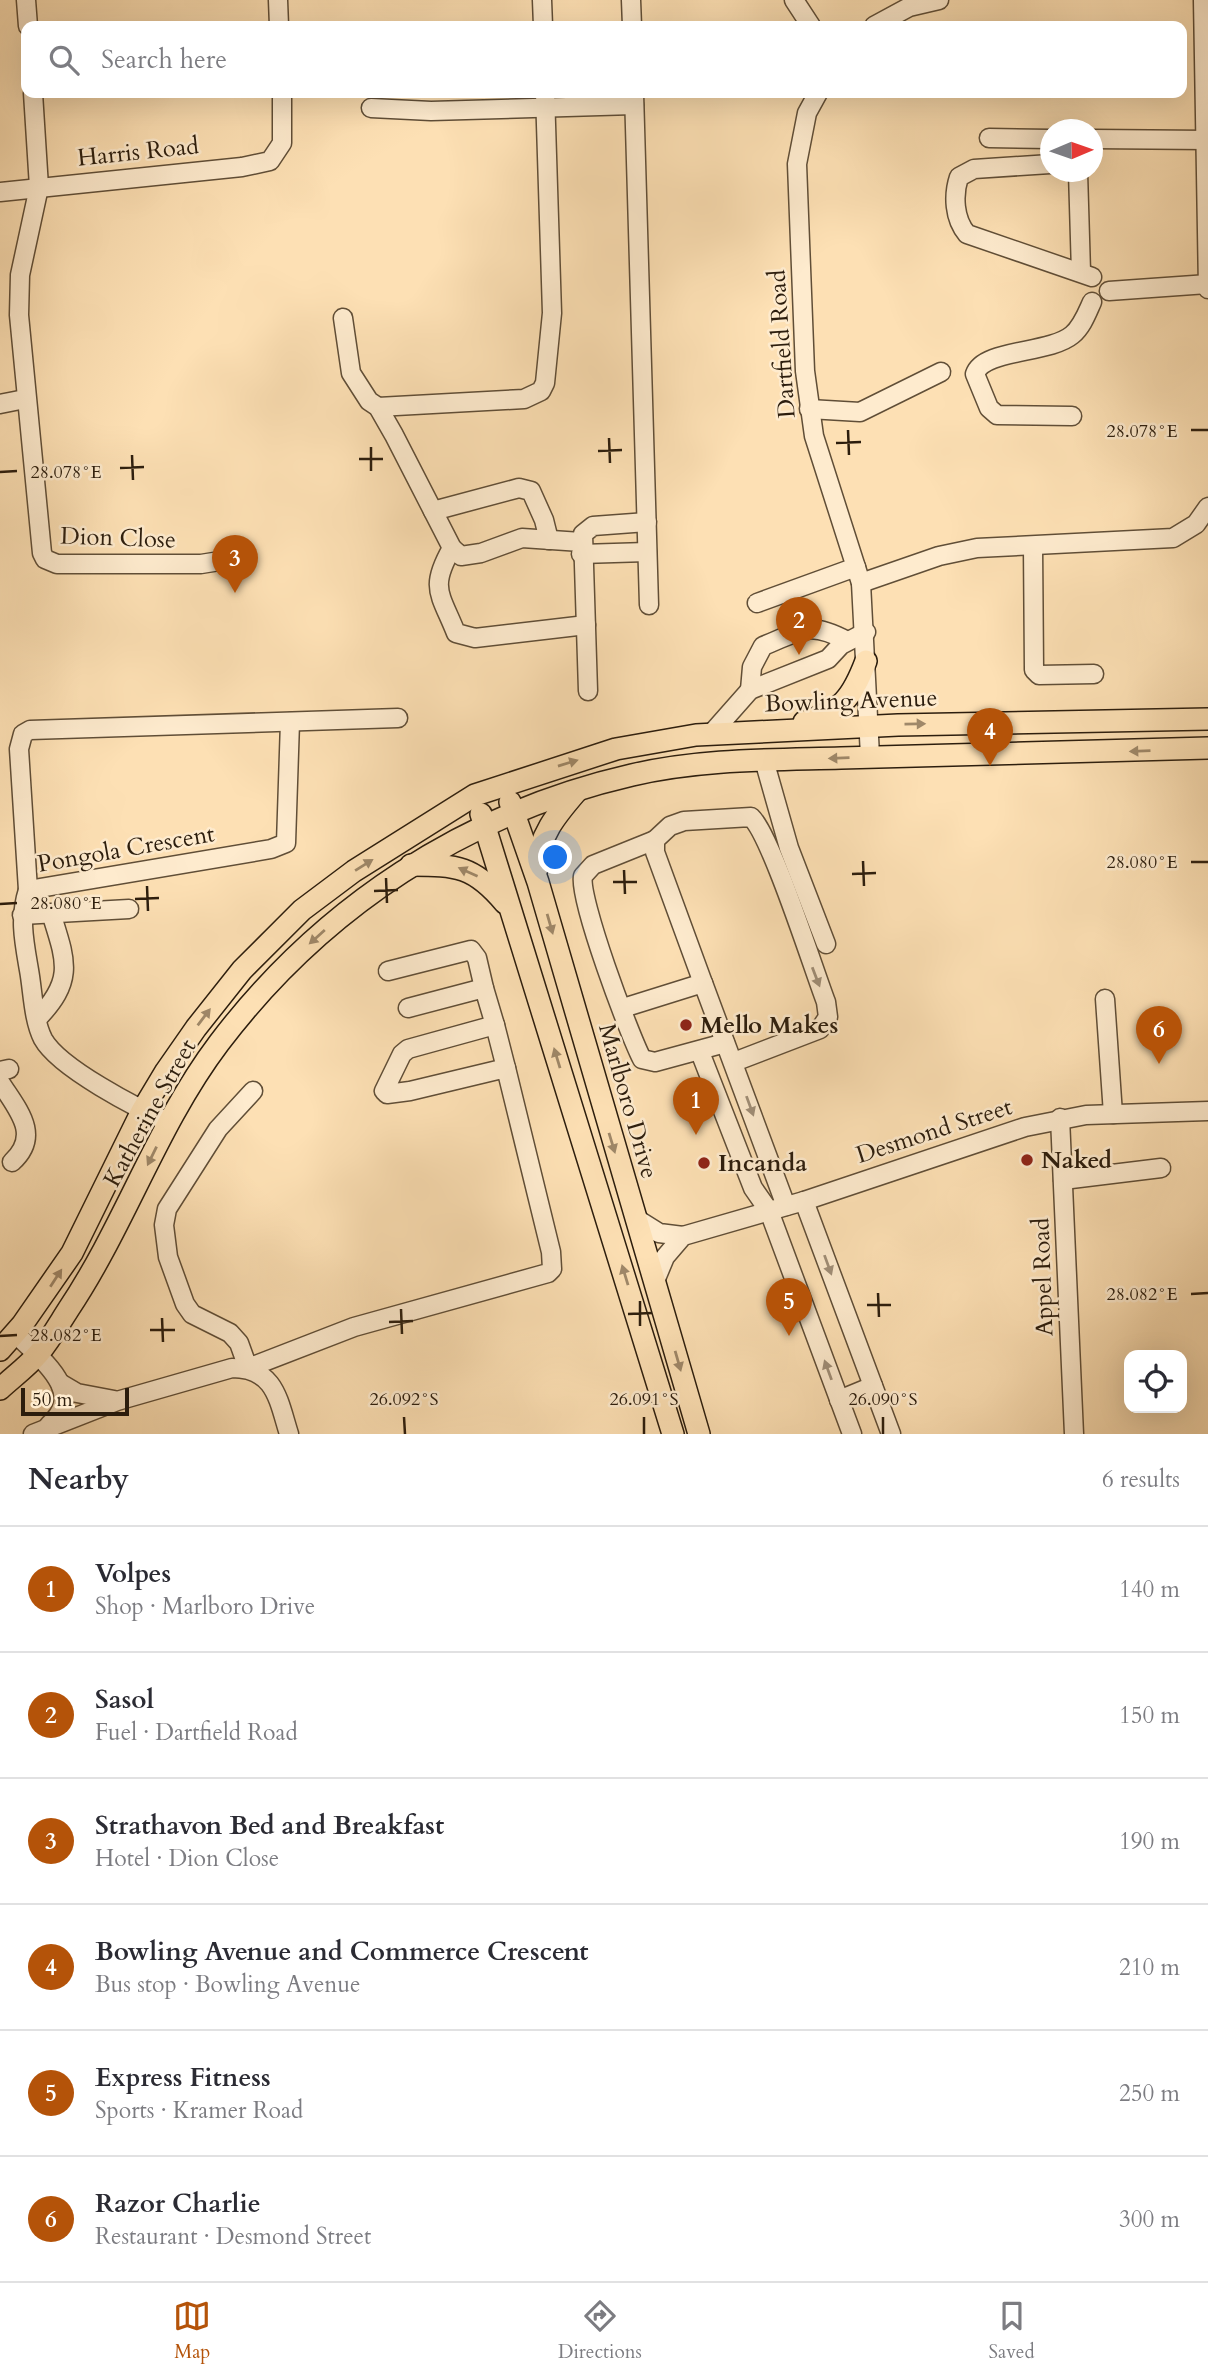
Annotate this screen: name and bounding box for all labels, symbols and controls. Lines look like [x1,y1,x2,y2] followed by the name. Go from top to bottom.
[21,21,1187,98] search box
[45,41,83,79] icon: search
[101,42,227,77] text: Search here
[1040,119,1103,182] north arrow
[76,129,201,175] street label: Harris Road
[760,268,804,419] street label: Dartfield Road
[1107,419,1178,444] text: 28.078°E
[31,460,102,485] text: 28.078°E
[60,519,176,557] street label: Dion Close
[212,535,258,593] pin: 3
[776,597,822,655] pin: 2
[764,681,938,721] street label: Bowling Avenue
[967,708,1013,766] pin: 4
[904,719,926,730] one-way arrow
[1129,745,1151,756] one-way arrow
[828,752,850,763] one-way arrow
[558,757,579,767] one-way arrow
[35,817,218,881] street label: Pongola Crescent
[538,840,572,874] your location
[1107,850,1178,875] text: 28.080°E
[354,859,373,872] one-way arrow
[458,866,478,878] one-way arrow
[31,891,102,916] text: 28.080°E
[545,913,556,935] one-way arrow
[308,929,326,945] one-way arrow
[811,967,822,988] one-way arrow
[1136,1006,1182,1064] pin: 6
[197,1008,212,1026] one-way arrow
[700,1009,838,1042] place label: Mello Makes
[678,1017,694,1033] marker: Mello Makes
[590,1020,666,1182] street label: Marlboro Drive
[96,1033,204,1193] street label: Katherine Street
[551,1047,561,1068] one-way arrow
[673,1077,719,1135] pin: 1
[852,1090,1017,1172] street label: Desmond Street
[745,1096,756,1117] one-way arrow
[608,1133,618,1154] one-way arrow
[1041,1144,1112,1177] place label: Naked
[146,1146,157,1166] one-way arrow
[718,1147,807,1180] place label: Incanda
[1019,1152,1035,1168] marker: Naked
[696,1155,712,1171] marker: Incanda
[1024,1217,1062,1337] street label: Appel Road
[823,1254,834,1275] one-way arrow
[619,1264,629,1285] one-way arrow
[49,1268,62,1287] one-way arrow
[766,1278,812,1336] pin: 5
[1107,1282,1178,1307] text: 28.082°E
[31,1323,102,1348] text: 28.082°E
[673,1350,684,1372] one-way arrow
[1124,1350,1187,1413] map controls
[1124,1350,1187,1413] button: locate
[822,1360,833,1381] one-way arrow
[21,1385,130,1417] scale bar
[32,1387,73,1413] text: 50 m
[370,1387,438,1412] text: 26.092°S
[610,1387,678,1412] text: 26.091°S
[849,1387,917,1412] text: 26.090°S
[28,1459,129,1500] text: Nearby
[1102,1464,1180,1495] text: 6 results
[95,1556,171,1591] text: Volpes
[45,1574,57,1605] text: 1
[1119,1574,1180,1605] text: 140 m
[95,1591,315,1622] text: Shop · Marlboro Drive
[95,1682,154,1717] text: Sasol
[45,1700,57,1731] text: 2
[1119,1700,1180,1731] text: 150 m
[95,1717,298,1748] text: Fuel · Dartfield Road
[95,1808,444,1843] text: Strathavon Bed and Breakfast
[45,1826,57,1857] text: 3
[1119,1826,1180,1857] text: 190 m
[95,1843,279,1874] text: Hotel · Dion Close
[95,1934,589,1969] text: Bowling Avenue and Commerce Crescent
[45,1952,57,1983] text: 4
[1119,1952,1180,1983] text: 210 m
[95,1969,361,2000] text: Bus stop · Bowling Avenue
[95,2060,271,2095] text: Express Fitness
[45,2078,57,2109] text: 5
[1119,2078,1180,2109] text: 250 m
[95,2095,303,2126] text: Sports · Kramer Road
[95,2186,261,2221] text: Razor Charlie
[45,2204,57,2235] text: 6
[1119,2204,1180,2235] text: 300 m
[95,2221,371,2252] text: Restaurant · Desmond Street
[173,2297,211,2365] tab: Map
[558,2297,642,2365] tab: Directions
[989,2297,1035,2365] tab: Saved

